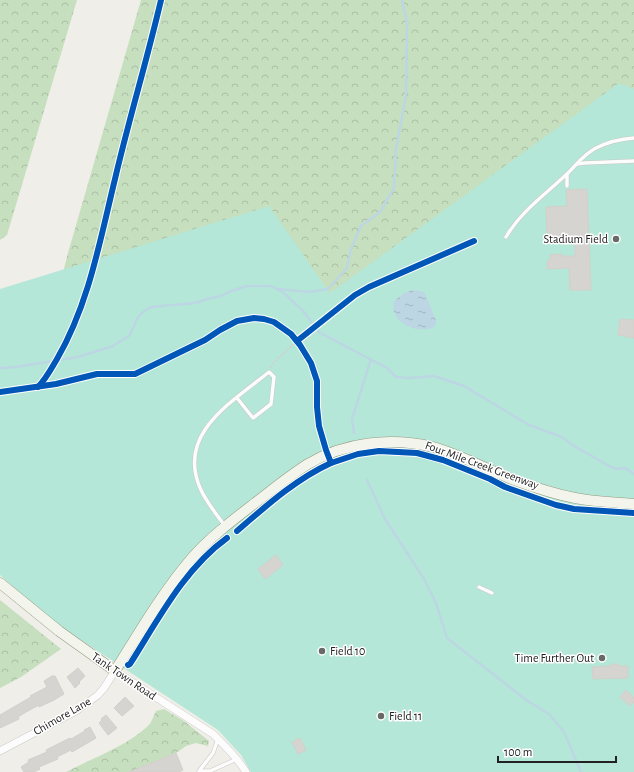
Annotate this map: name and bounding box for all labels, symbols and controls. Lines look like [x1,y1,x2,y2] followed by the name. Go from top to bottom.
[543,233,608,245] place label: Stadium Field
[611,234,621,244] marker: Stadium Field
[423,439,540,492] street label: Four Mile Creek Greenway
[330,645,365,657] place label: Field 10
[317,646,327,656] marker: Field 10
[90,650,158,702] street label: Tank Town Road
[515,652,594,664] place label: Time Further Out
[597,653,607,663] marker: Time Further Out
[31,695,93,737] street label: Chimore Lane
[389,710,422,722] place label: Field 11
[376,711,386,721] marker: Field 11
[498,738,616,764] scale bar
[504,746,532,758] text: 100 m

